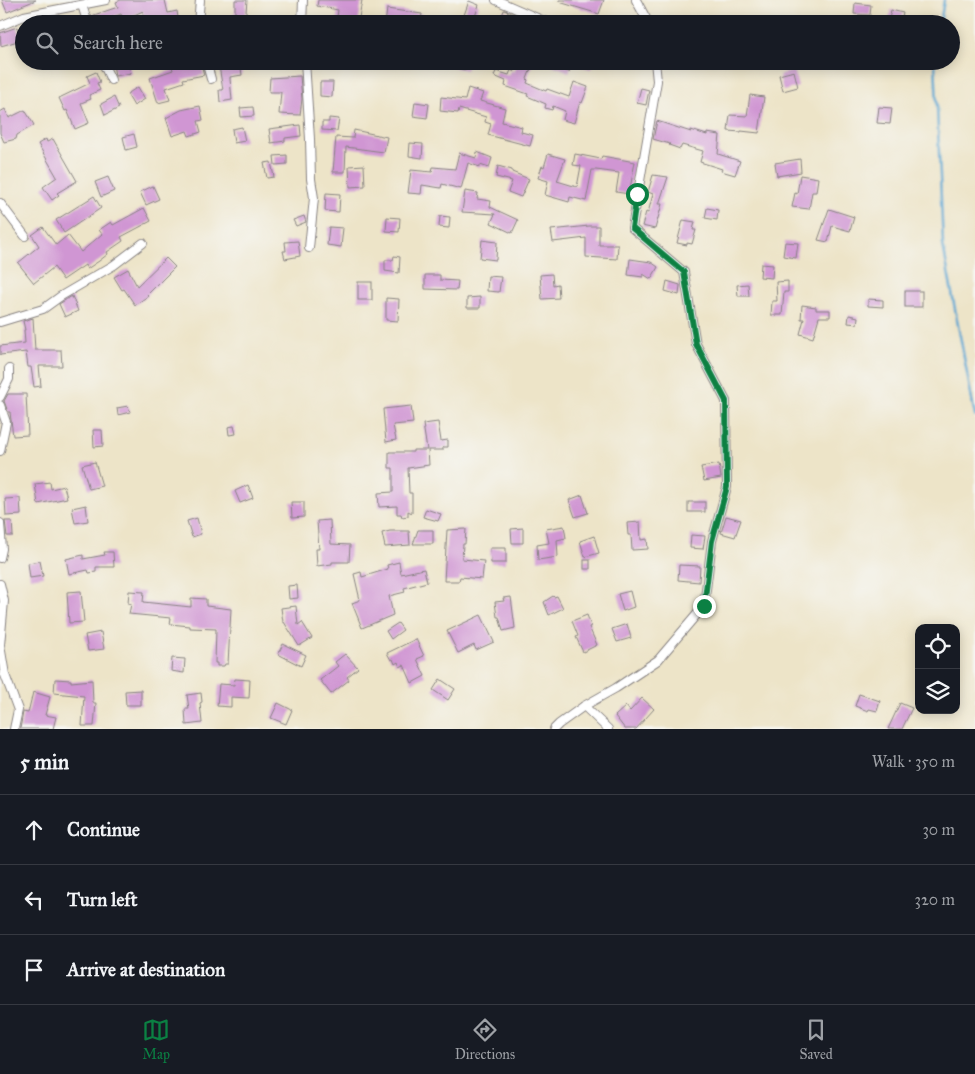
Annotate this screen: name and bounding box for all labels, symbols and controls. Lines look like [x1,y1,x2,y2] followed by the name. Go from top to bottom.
[15,15,960,70] search box
[33,29,61,57] icon: search
[73,31,163,54] text: Search here
[626,183,649,206] route start
[693,595,716,618] route end
[915,624,960,714] map controls
[915,624,960,669] button: locate
[915,669,960,714] button: layers
[20,749,69,775] text: 5 min
[872,752,955,771] text: Walk · 350 m
[20,816,48,844] icon: ahead
[67,818,140,841] text: Continue
[922,820,955,839] text: 30 m
[20,886,48,914] icon: left
[67,888,137,911] text: Turn left
[915,890,955,909] text: 320 m
[20,956,48,984] icon: arrive
[67,958,225,981] text: Arrive at destination
[142,1016,170,1063] tab: Map
[455,1016,515,1063] tab: Directions
[800,1016,833,1063] tab: Saved

